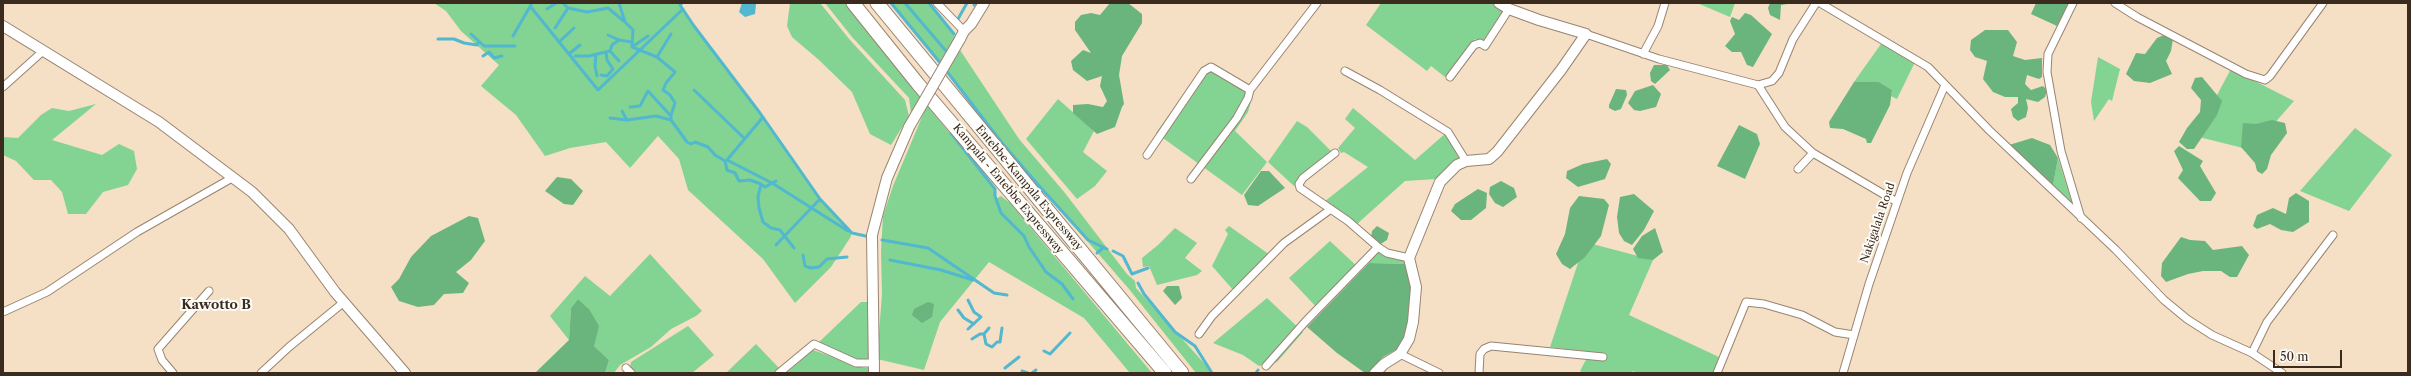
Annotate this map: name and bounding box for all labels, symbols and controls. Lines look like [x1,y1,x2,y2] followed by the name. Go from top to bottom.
[950,121,1066,257] street label: Kampala - Entebbe Expressway
[973,123,1085,253] street label: Entebbe-Kampala Expressway
[1858,181,1898,265] street label: Nakigalala Road
[181,297,251,313] district label: Kawotto B
[2275,342,2344,368] scale bar
[2280,349,2309,364] text: 50 m

